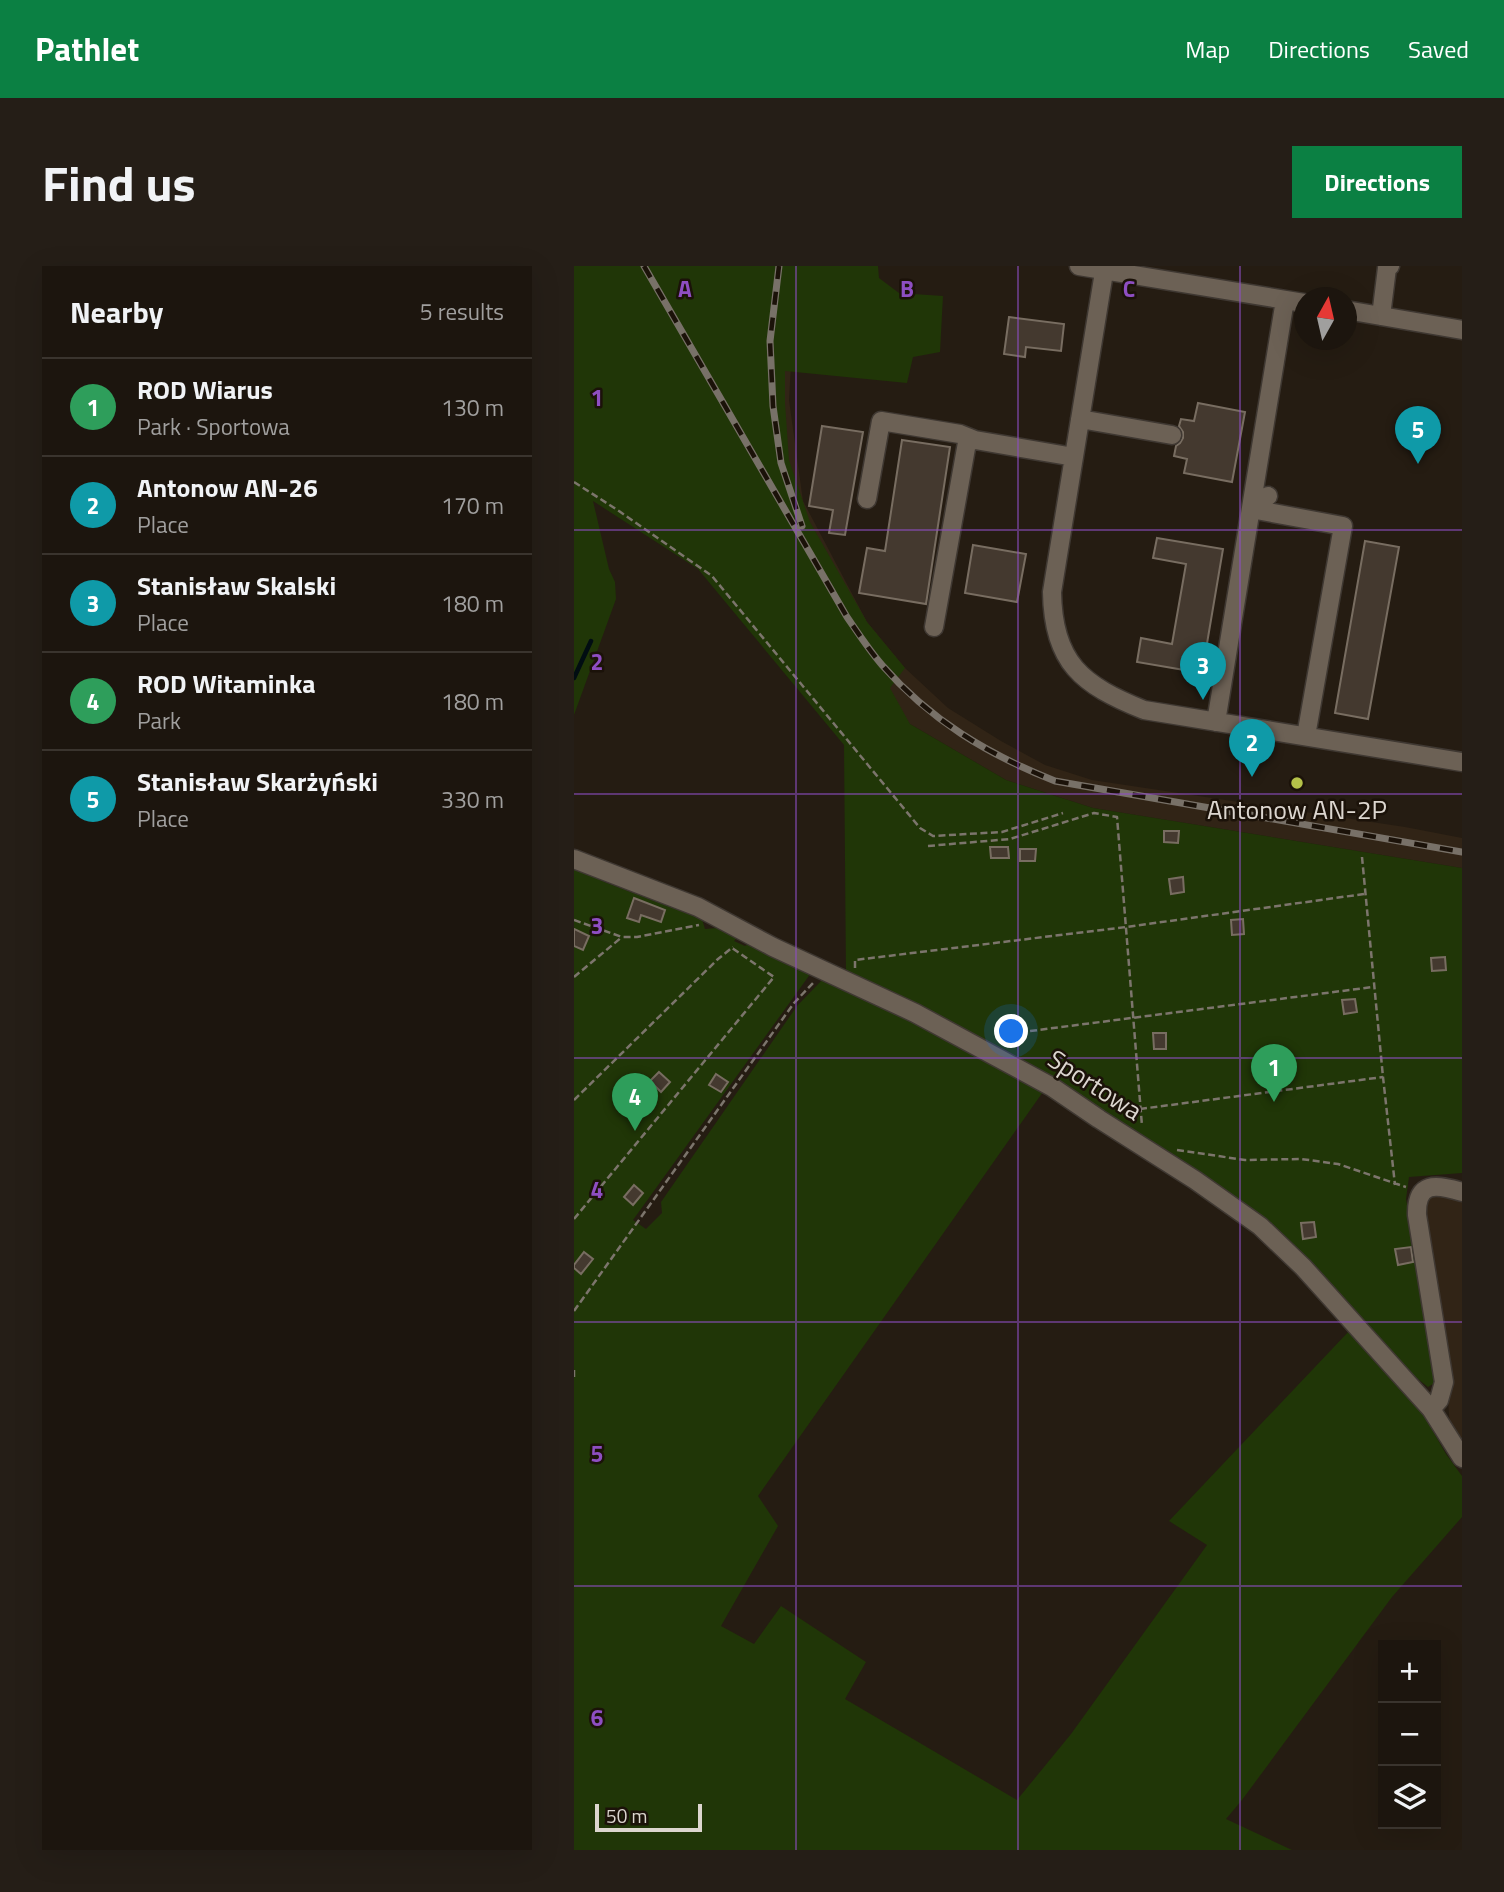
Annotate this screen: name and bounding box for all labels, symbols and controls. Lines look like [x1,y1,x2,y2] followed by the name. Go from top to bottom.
[35,24,139,74] text: Pathlet
[1185,31,1230,67] text: Map
[1268,31,1370,67] text: Directions
[1408,31,1469,67] text: Saved
[42,145,196,220] text: Find us
[1292,146,1462,218] button: Directions
[678,271,692,306] text: A
[900,271,914,306] text: B
[1123,271,1135,306] text: C
[1294,287,1357,350] north arrow
[70,289,163,335] text: Nearby
[420,294,504,329] text: 5 results
[137,370,273,409] text: ROD Wiarus
[591,380,603,415] text: 1
[87,390,99,425] text: 1
[441,390,504,425] text: 130 m
[1395,406,1441,464] pin: 5
[137,409,290,444] text: Park · Sportowa
[137,468,318,507] text: Antonow AN-26
[87,488,99,523] text: 2
[441,488,504,523] text: 170 m
[137,507,189,542] text: Place
[137,566,336,605] text: Stanisław Skalski
[87,586,99,621] text: 3
[441,586,504,621] text: 180 m
[137,605,189,640] text: Place
[1180,642,1226,700] pin: 3
[591,644,603,679] text: 2
[137,664,316,703] text: ROD Witaminka
[87,684,99,719] text: 4
[441,684,504,719] text: 180 m
[137,703,181,738] text: Park
[1229,719,1275,777] pin: 2
[137,762,378,801] text: Stanisław Skarżyński
[1289,775,1305,791] marker: Antonow AN-2P
[87,782,99,817] text: 5
[441,782,504,817] text: 330 m
[1207,790,1387,829] place label: Antonow AN-2P
[137,801,189,836] text: Place
[591,908,603,943] text: 3
[994,1014,1028,1048] your location
[1040,1039,1150,1130] street label: Sportowa
[1251,1044,1297,1102] pin: 1
[612,1073,658,1131] pin: 4
[591,1172,603,1207] text: 4
[591,1436,603,1471] text: 5
[1378,1640,1441,1829] map controls
[1378,1640,1441,1703] button: +
[591,1700,604,1735] text: 6
[1378,1703,1441,1766] button: −
[1378,1766,1441,1829] button: layers
[595,1801,702,1833] scale bar
[606,1801,647,1830] text: 50 m

